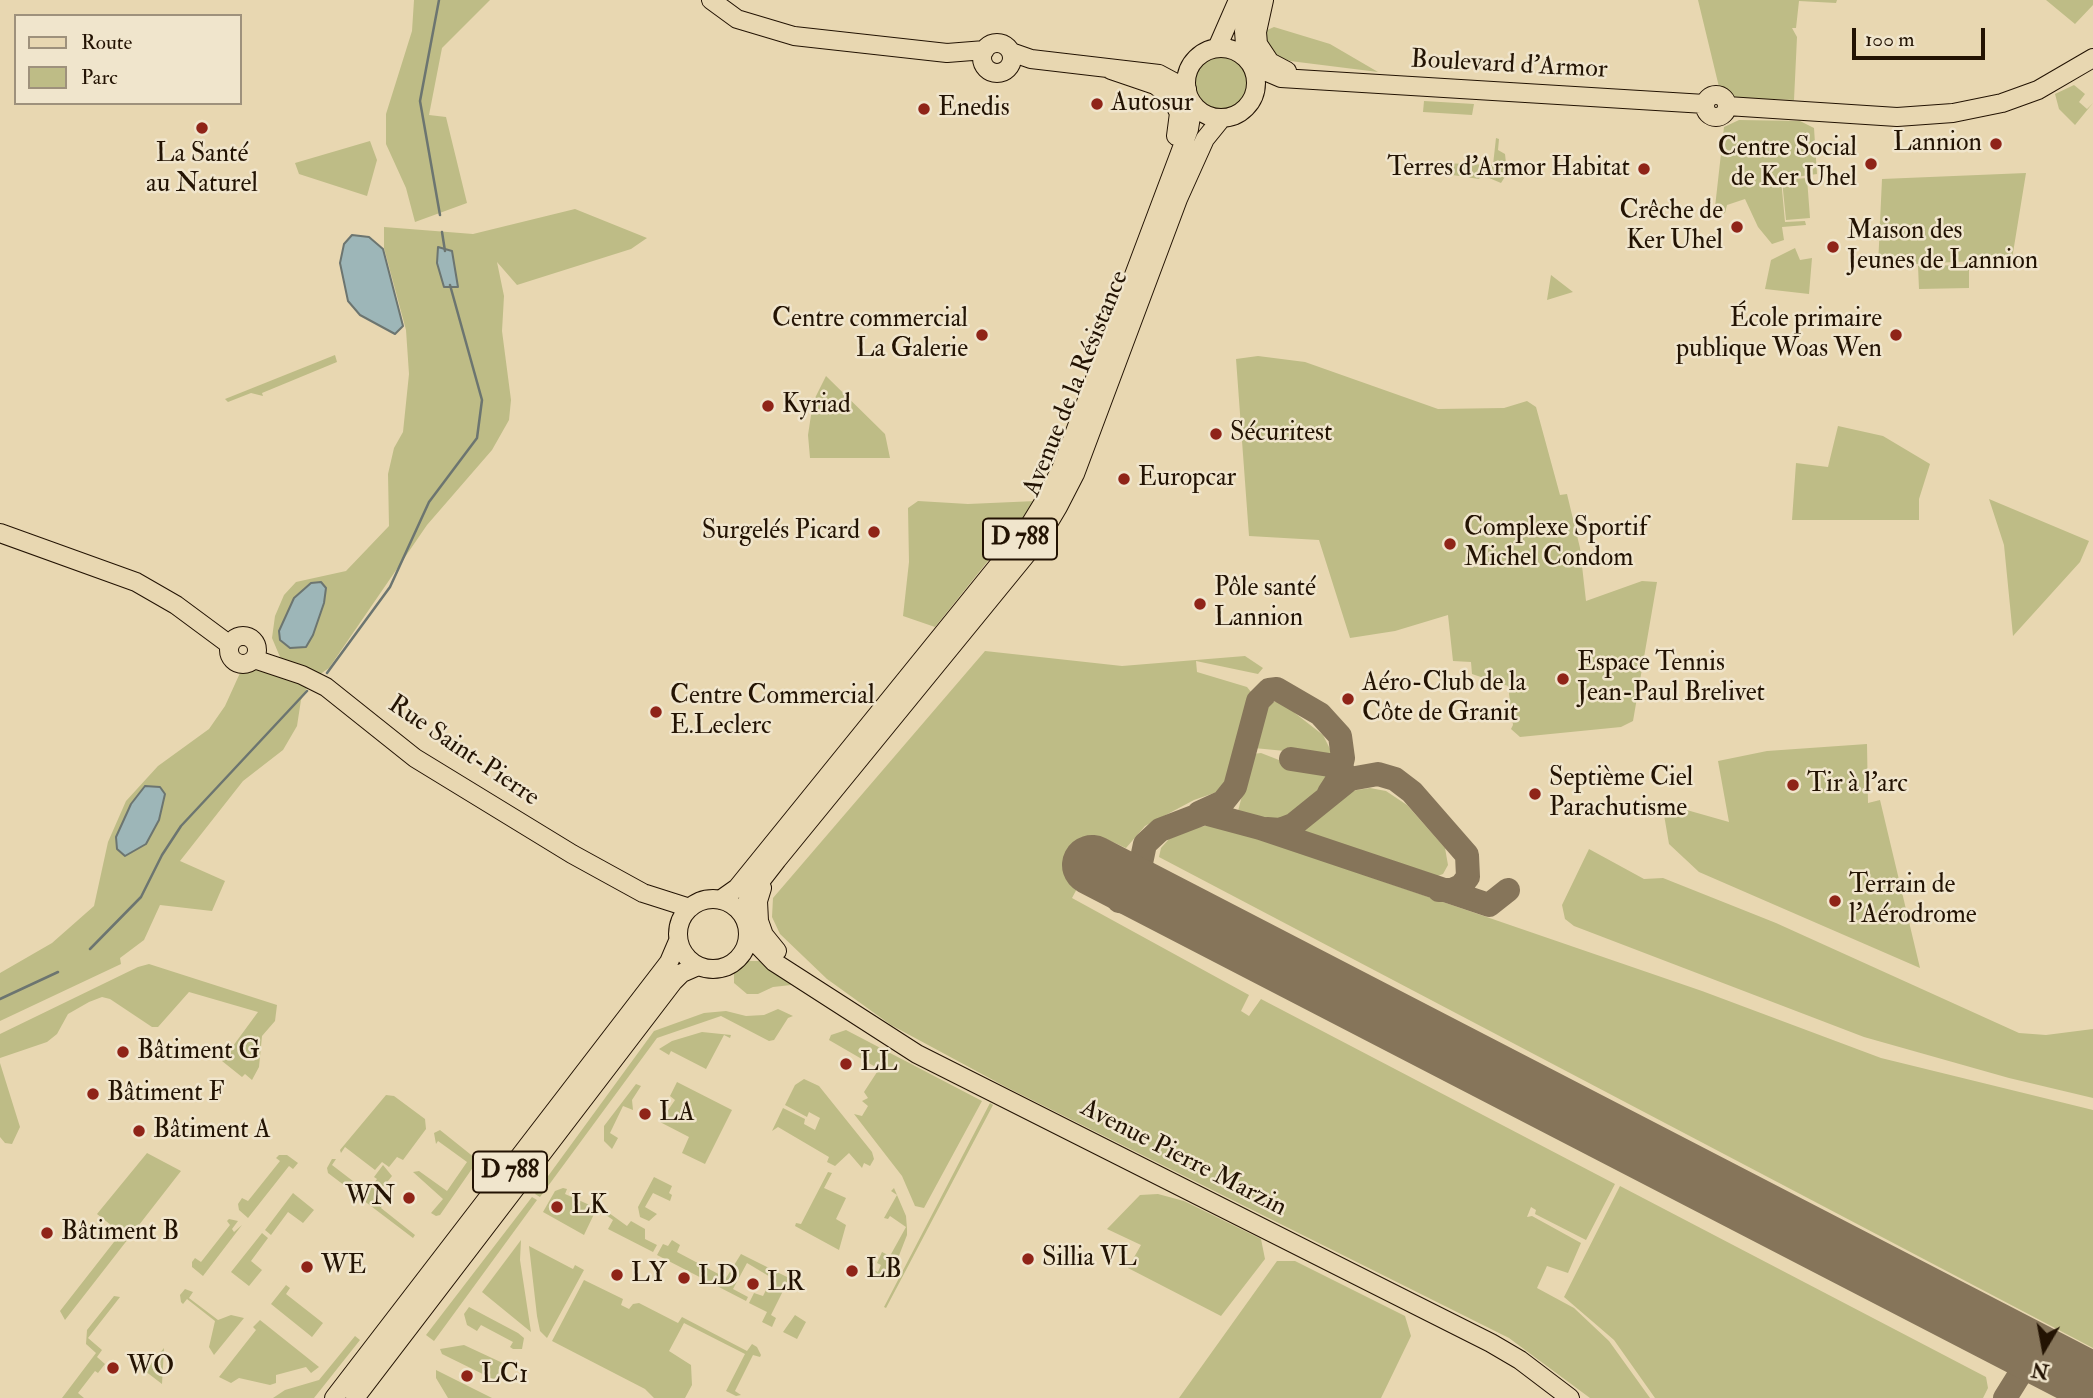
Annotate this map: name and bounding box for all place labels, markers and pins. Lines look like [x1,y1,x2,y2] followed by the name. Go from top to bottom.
[1111,88,1194,120] place label: Autosur
[938,93,1010,125] place label: Enedis
[1089,96,1105,112] marker: Autosur
[916,101,932,117] marker: Enedis
[194,120,210,136] marker: La Santé au Naturel
[1893,128,1982,160] place label: Lannion
[1718,133,1857,194] place label: Centre Social de Ker Uhel
[1988,136,2004,152] marker: Lannion
[146,139,258,200] place label: La Santé au Naturel
[1387,153,1630,185] place label: Terres d'Armor Habitat
[1863,156,1879,172] marker: Centre Social de Ker Uhel
[1636,161,1652,177] marker: Terres d'Armor Habitat
[1620,196,1723,258] place label: Crêche de Ker Uhel
[1847,216,2038,278] place label: Maison des Jeunes de Lannion
[1729,219,1745,235] marker: Crêche de Ker Uhel
[1825,239,1841,255] marker: Maison des Jeunes de Lannion
[772,304,968,366] place label: Centre commercial La Galerie
[1676,304,1882,366] place label: École primaire publique Woas Wen
[974,327,990,343] marker: Centre commercial La Galerie
[1888,327,1904,343] marker: École primaire publique Woas Wen
[782,390,851,422] place label: Kyriad
[760,398,776,414] marker: Kyriad
[1230,418,1332,450] place label: Sécuritest
[1208,426,1224,442] marker: Sécuritest
[1138,463,1236,495] place label: Europcar
[1116,471,1132,487] marker: Europcar
[1464,513,1647,574] place label: Complexe Sportif Michel Condom
[702,516,860,548] place label: Surgelés Picard
[866,524,882,540] marker: Surgelés Picard
[1442,536,1458,552] marker: Complexe Sportif Michel Condom
[1214,573,1316,634] place label: Pôle santé Lannion
[1192,596,1208,612] marker: Pôle santé Lannion
[1577,648,1765,710] place label: Espace Tennis Jean-Paul Brelivet
[1362,668,1526,730] place label: Aéro-Club de la Côte de Granit
[1555,671,1571,687] marker: Espace Tennis Jean-Paul Brelivet
[670,681,875,742] place label: Centre Commercial E.Leclerc
[1340,691,1356,707] marker: Aéro-Club de la Côte de Granit
[648,704,664,720] marker: Centre Commercial E.Leclerc
[1549,763,1693,824] place label: Septième Ciel Parachutisme
[1807,769,1908,801] place label: Tir à l'arc
[1785,777,1801,793] marker: Tir à l'arc
[1527,786,1543,802] marker: Septième Ciel Parachutisme
[1849,870,1977,931] place label: Terrain de l'Aérodrome
[1827,893,1843,909] marker: Terrain de l'Aérodrome
[137,1036,260,1068] place label: Bâtiment G
[115,1044,131,1060] marker: Bâtiment G
[860,1048,898,1080] place label: LL
[838,1056,854,1072] marker: LL
[107,1078,224,1110] place label: Bâtiment F
[85,1086,101,1102] marker: Bâtiment F
[659,1098,695,1130] place label: LA
[637,1106,653,1122] marker: LA
[153,1115,271,1147] place label: Bâtiment A
[131,1123,147,1139] marker: Bâtiment A
[345,1182,395,1214] place label: WN
[401,1190,417,1206] marker: WN
[571,1191,608,1223] place label: LK
[549,1199,565,1215] marker: LK
[61,1217,179,1249] place label: Bâtiment B
[39,1225,55,1241] marker: Bâtiment B
[1042,1243,1137,1275] place label: Sillia VL
[321,1251,366,1283] place label: WE
[1020,1251,1036,1267] marker: Sillia VL
[866,1255,902,1287] place label: LB
[299,1259,315,1275] marker: WE
[631,1259,667,1291] place label: LY
[698,1262,738,1294] place label: LD
[844,1263,860,1279] marker: LB
[609,1267,625,1283] marker: LY
[767,1268,804,1300] place label: LR
[676,1270,692,1286] marker: LD
[745,1276,761,1292] marker: LR
[127,1352,174,1384] place label: WO
[105,1360,121,1376] marker: WO
[481,1360,528,1392] place label: LC1
[459,1368,475,1384] marker: LC1

